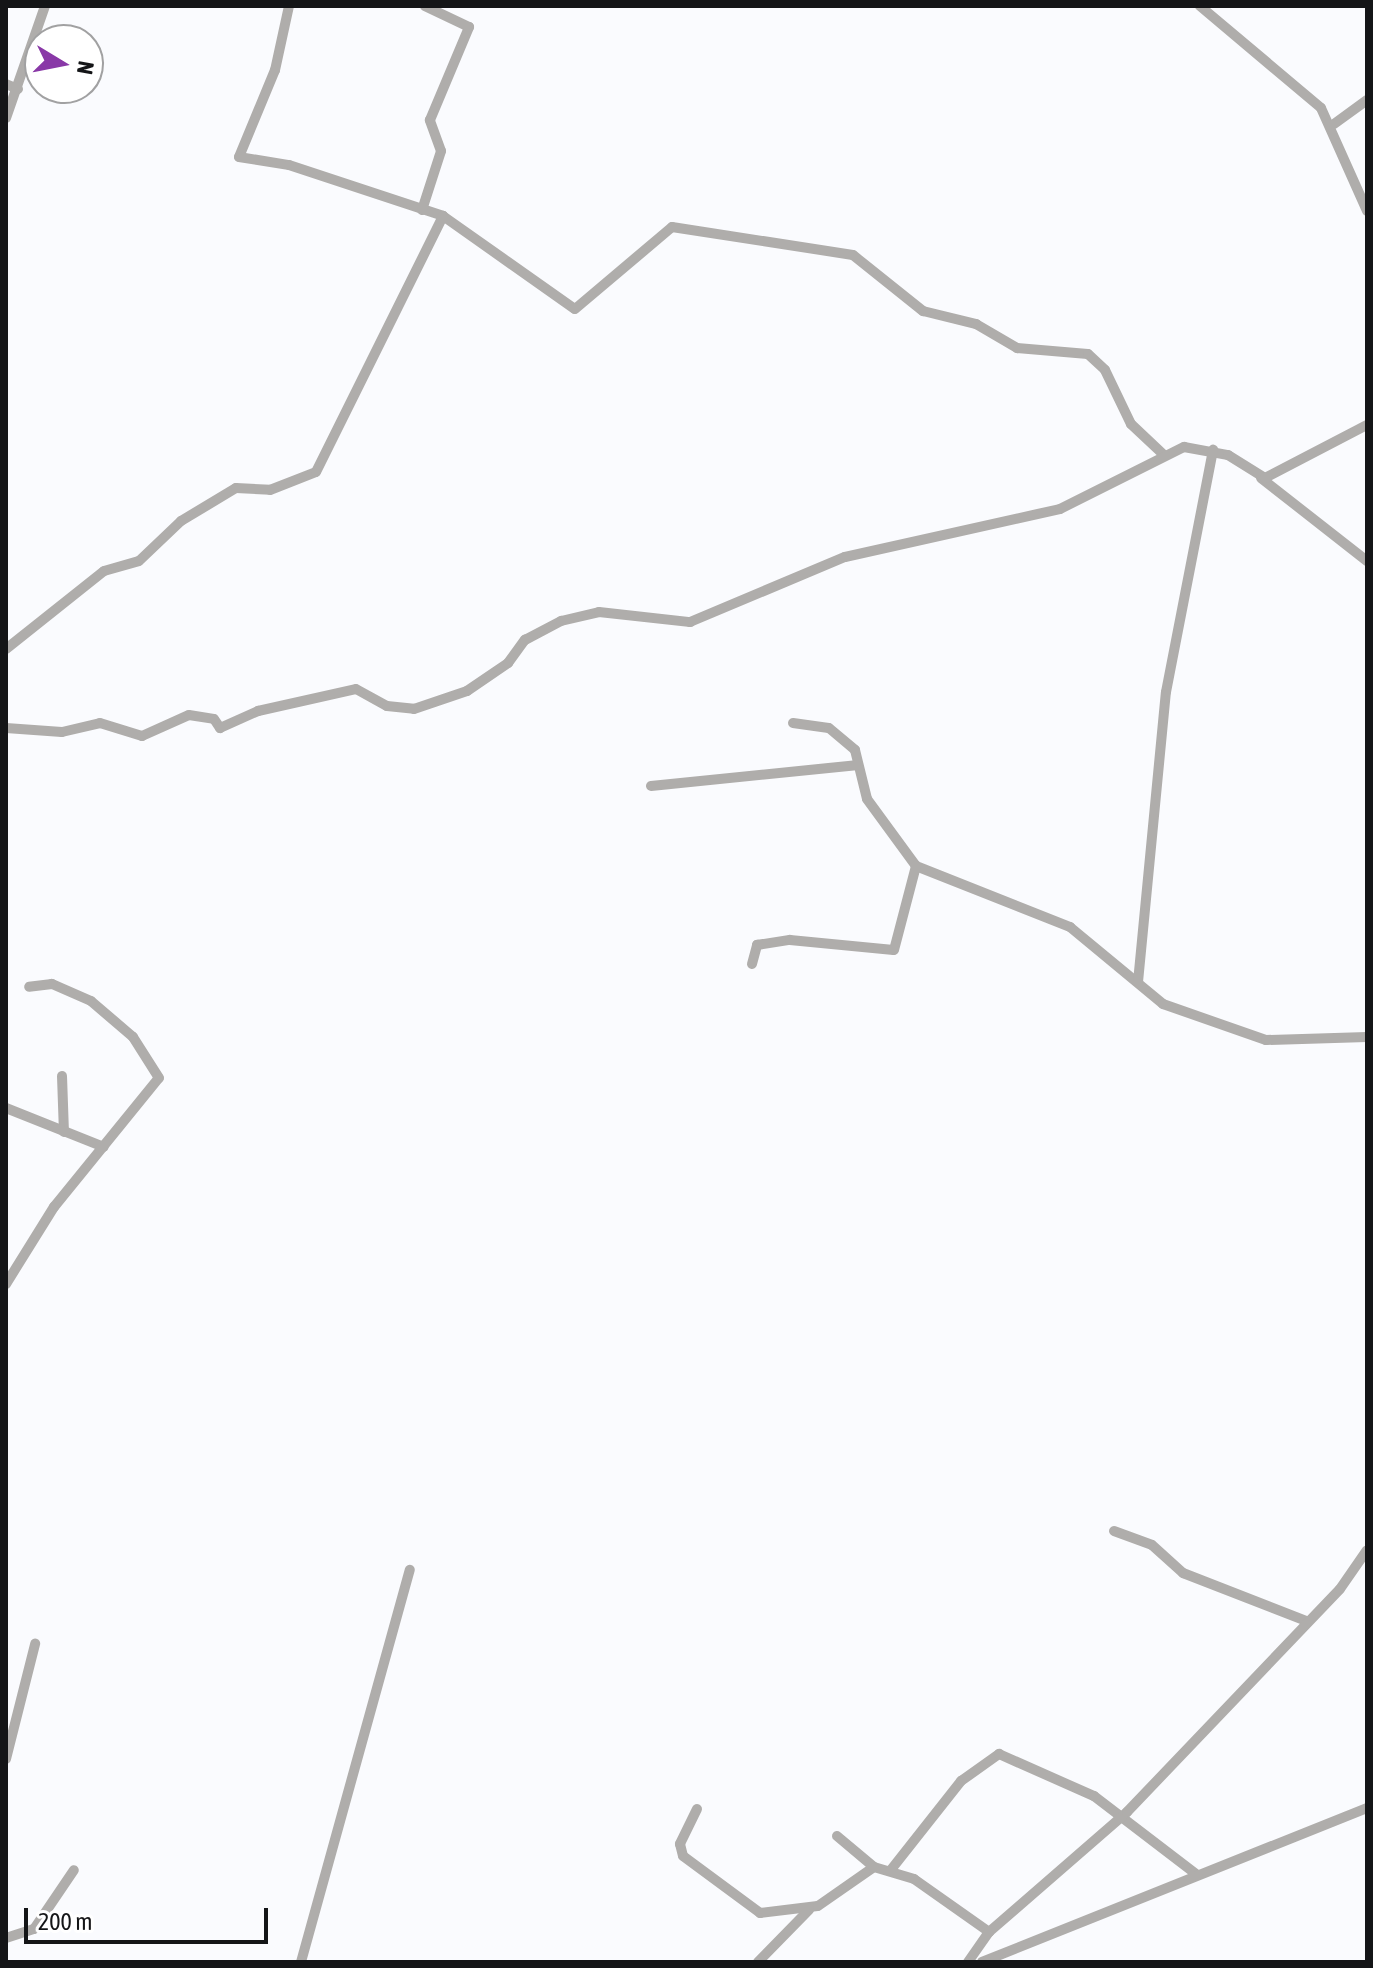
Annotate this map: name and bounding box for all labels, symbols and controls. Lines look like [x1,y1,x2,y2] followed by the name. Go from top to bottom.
[24,24,104,104] north arrow
[72,59,100,76] text: N
[28,1892,272,1942] scale bar
[38,1908,92,1935] text: 200 m

